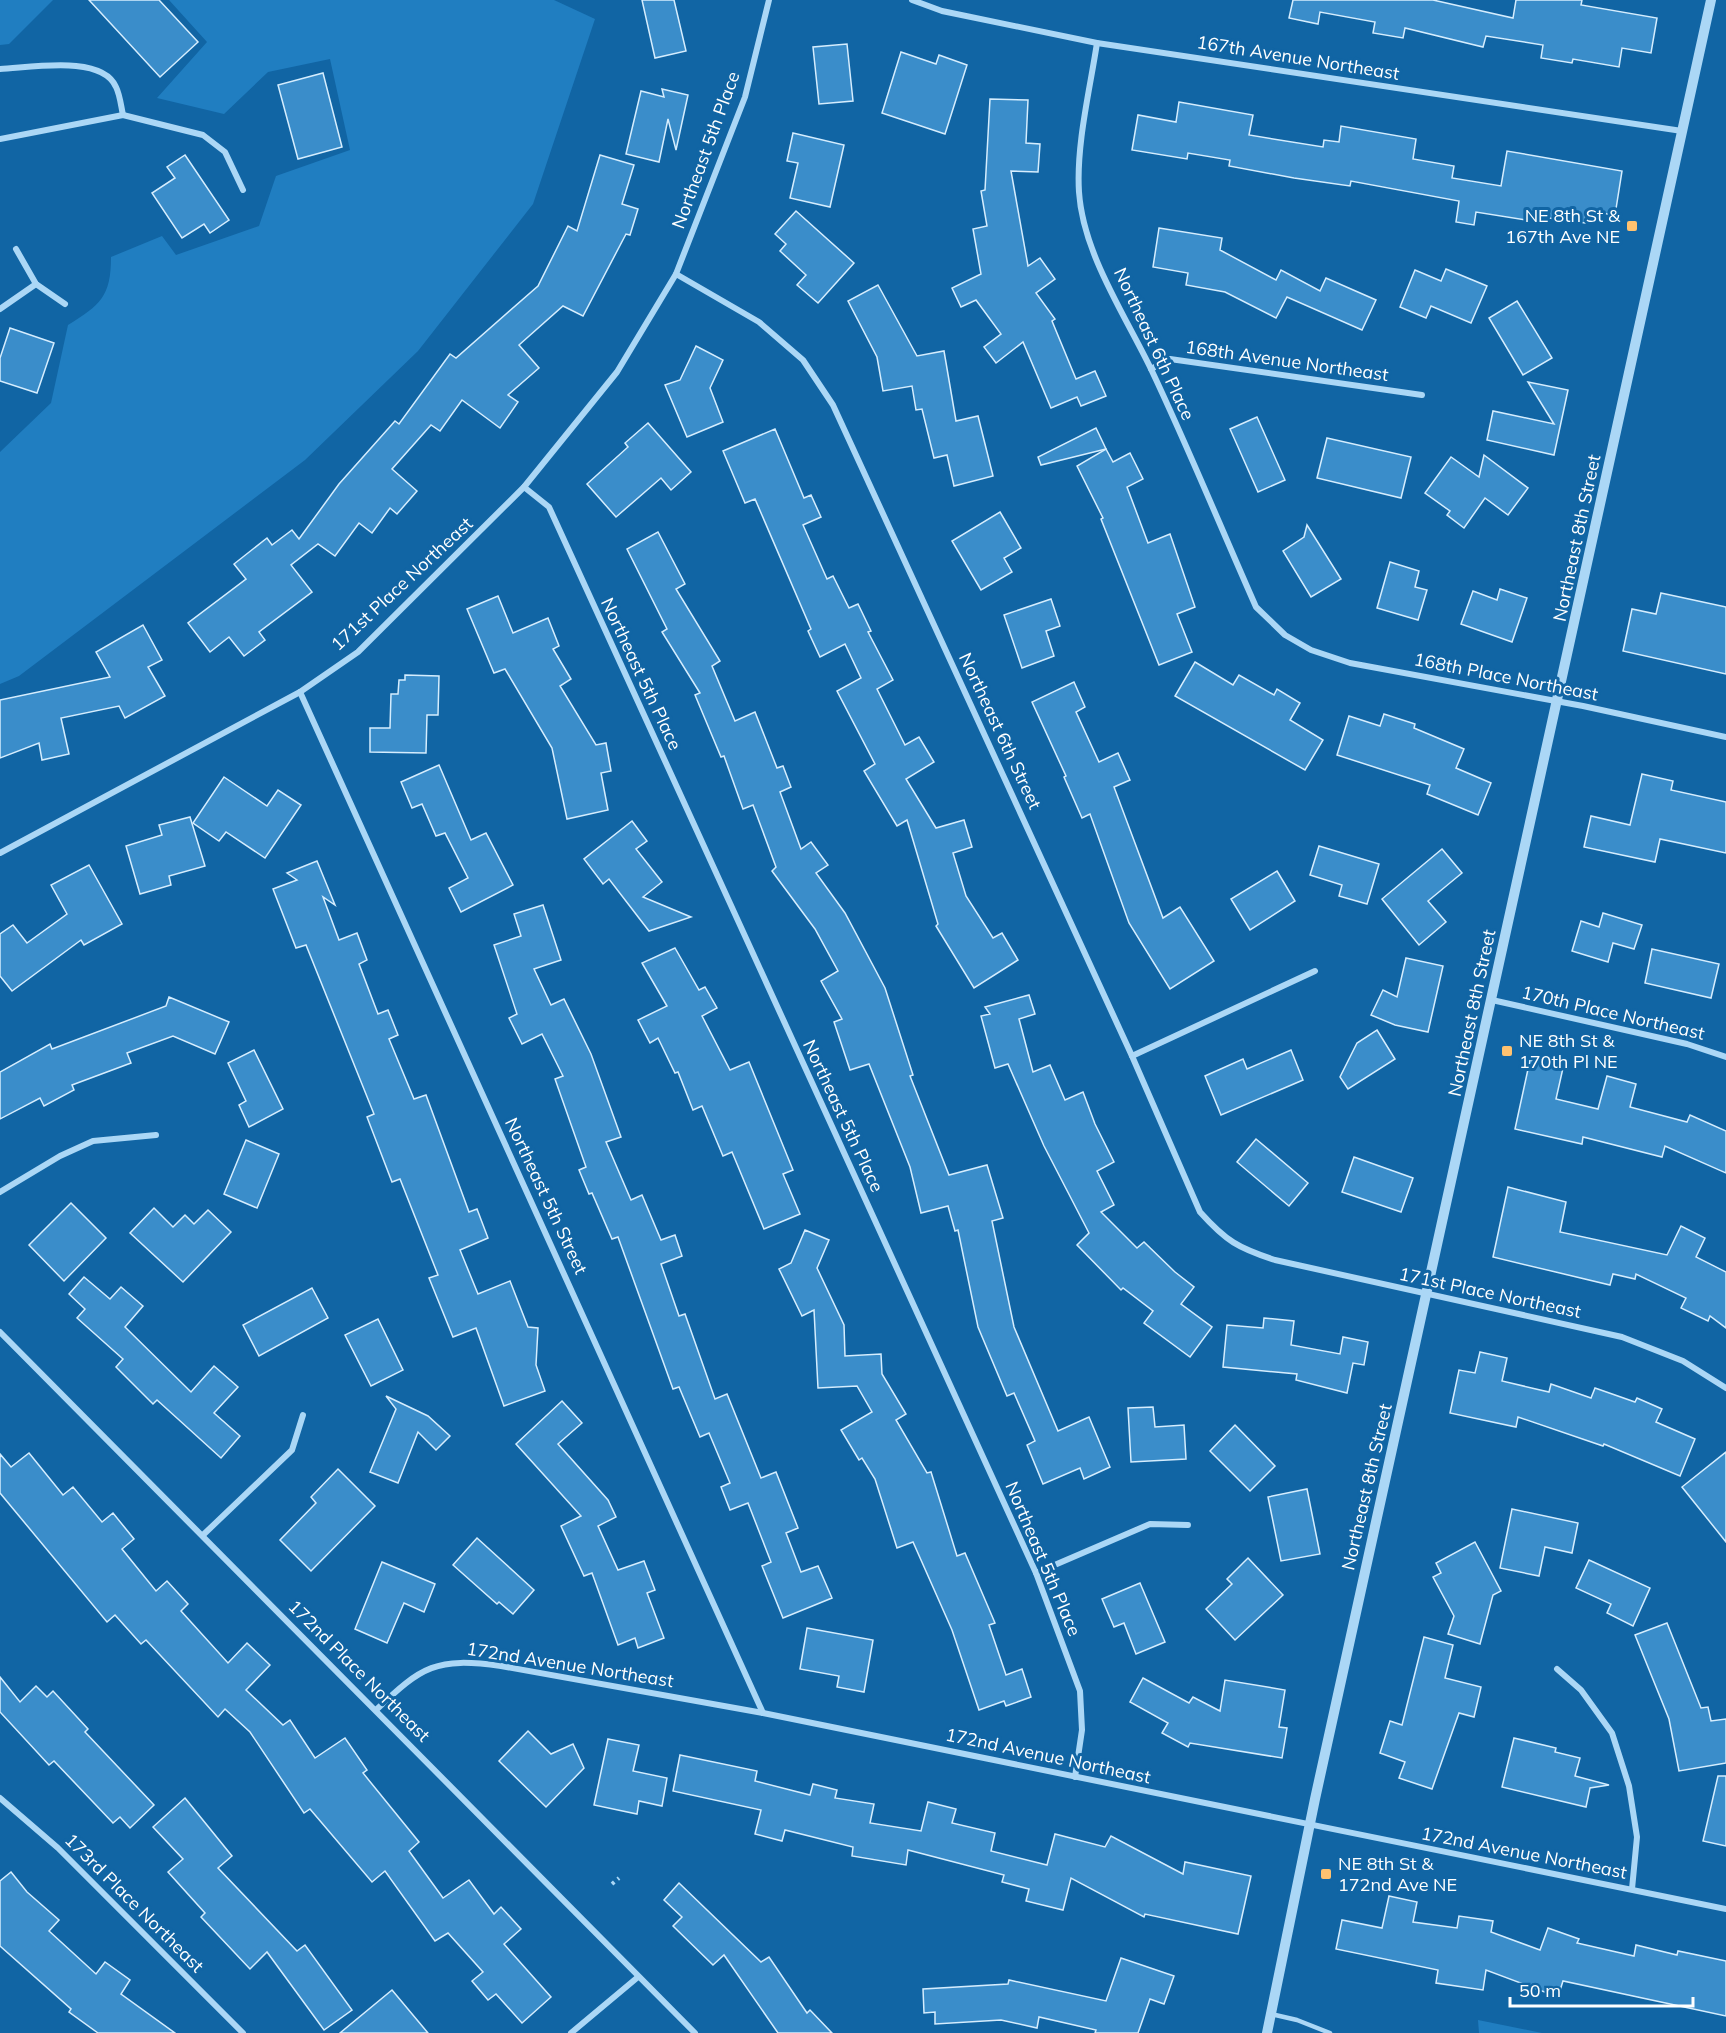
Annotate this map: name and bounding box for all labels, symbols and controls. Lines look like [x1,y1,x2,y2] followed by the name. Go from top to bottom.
[1195,30,1401,85] street label: 167th Avenue Northeast
[666,68,745,232] street label: Northeast 5th Place
[1505,204,1621,248] place label: NE 8th St & 167th Ave NE
[1625,219,1639,233] marker: NE 8th St & 167th Ave NE
[1109,264,1200,424] street label: Northeast 6th Place
[1184,335,1390,386] street label: 168th Avenue Northeast
[1548,452,1605,623] street label: Northeast 8th Street
[326,512,477,655] street label: 171st Place Northeast
[596,594,687,754] street label: Northeast 5th Place
[1412,647,1600,706] street label: 168th Place Northeast
[954,649,1047,813] street label: Northeast 6th Street
[1443,927,1500,1098] street label: Northeast 8th Street
[1519,980,1707,1045] street label: 170th Place Northeast
[1519,1029,1618,1073] place label: NE 8th St & 170th Pl NE
[798,1036,889,1196] street label: Northeast 5th Place
[1500,1044,1514,1058] marker: NE 8th St & 170th Pl NE
[500,1114,593,1278] street label: Northeast 5th Street
[1397,1262,1583,1323] street label: 171st Place Northeast
[1336,1401,1397,1572] street label: Northeast 8th Street
[1001,1478,1086,1640] street label: Northeast 5th Place
[283,1595,435,1747] street label: 172nd Place Northeast
[465,1637,675,1692] street label: 172nd Avenue Northeast
[943,1723,1153,1789] street label: 172nd Avenue Northeast
[1419,1821,1629,1884] street label: 172nd Avenue Northeast
[60,1828,209,1977] street label: 173rd Place Northeast
[1338,1852,1457,1896] place label: NE 8th St & 172nd Ave NE
[1319,1867,1333,1881] marker: NE 8th St & 172nd Ave NE
[1510,1970,1693,2008] scale bar
[1519,1979,1561,2002] text: 50 m

